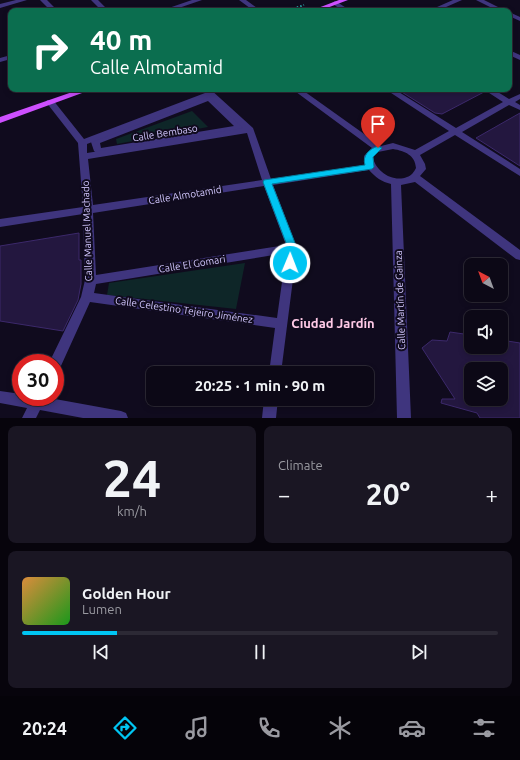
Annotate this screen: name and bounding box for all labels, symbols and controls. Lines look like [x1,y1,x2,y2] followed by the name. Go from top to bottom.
[24,24,76,76] icon: right
[90,24,152,55] text: 40 m
[90,57,223,77] text: Calle Almotamid
[361,107,395,148] pin
[367,113,389,135] icon: arrive
[132,122,199,144] street label: Calle Bembaso
[80,180,94,282] street label: Calle Manuel Machado
[148,184,222,206] street label: Calle Almotamid
[269,242,311,284] position arrow
[393,250,407,350] street label: Calle Martín de Gainza
[158,253,226,275] street label: Calle El Gomari
[464,258,508,302] north arrow
[464,258,508,406] map controls
[114,295,254,325] street label: Calle Celestino Tejeiro Jiménez
[464,310,508,354] button: sound
[291,316,375,330] district label: Ciudad Jardín
[12,354,64,406] speed limit sign: 30
[464,362,508,406] button: layers
[195,377,325,394] text: 20:25 · 1 min · 90 m
[103,449,161,507] text: 24
[278,458,323,472] text: Climate
[366,477,410,511] text: 20°
[278,482,290,507] text: −
[486,482,498,507] text: +
[117,504,147,518] text: km/h
[82,585,171,602] text: Golden Hour
[82,602,122,616] text: Lumen
[90,641,112,663] icon: previous
[249,641,271,663] icon: pause
[408,641,430,663] icon: next
[111,714,139,742] icon: directions
[183,714,211,742] icon: music
[255,714,283,742] icon: phone
[326,714,354,742] icon: climate
[398,714,426,742] icon: car
[470,714,498,742] icon: filters
[22,718,67,738] text: 20:24

